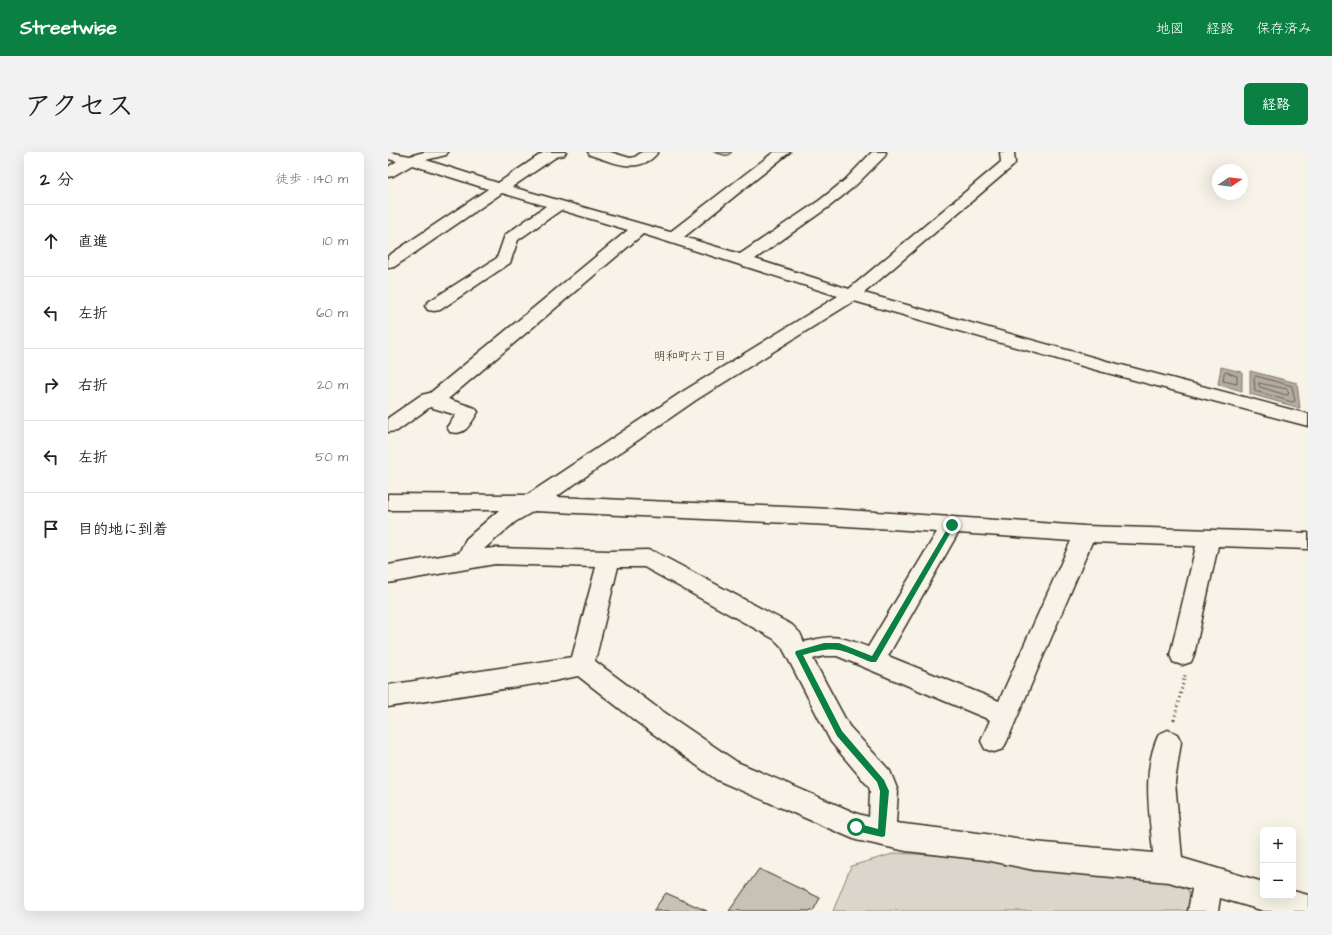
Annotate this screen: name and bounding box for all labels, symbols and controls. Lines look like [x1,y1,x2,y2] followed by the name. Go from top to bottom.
[20,15,117,42] text: Streetwise
[1156,19,1184,39] text: 地図
[1206,19,1234,39] text: 経路
[1256,19,1312,39] text: 保存済み
[1244,83,1308,125] button: 経路
[24,87,134,126] text: アクセス
[1212,164,1248,200] north arrow
[40,168,74,192] text: 2 分
[276,170,348,188] text: 徒歩 · 140 m
[40,230,62,252] icon: ahead
[78,231,108,252] text: 直進
[323,232,348,250] text: 10 m
[40,302,62,324] icon: left
[78,303,108,324] text: 左折
[316,304,348,322] text: 60 m
[654,348,726,365] district label: 明和町六丁目
[40,374,62,396] icon: right
[78,375,108,396] text: 右折
[317,376,348,394] text: 20 m
[40,446,62,468] icon: left
[78,447,108,468] text: 左折
[315,448,348,466] text: 50 m
[943,516,961,534] route end
[40,518,62,540] icon: arrive
[78,519,168,540] text: 目的地に到着
[847,818,865,836] route start
[1260,827,1296,899] map controls
[1260,827,1296,863] button: +
[1260,863,1296,899] button: −

